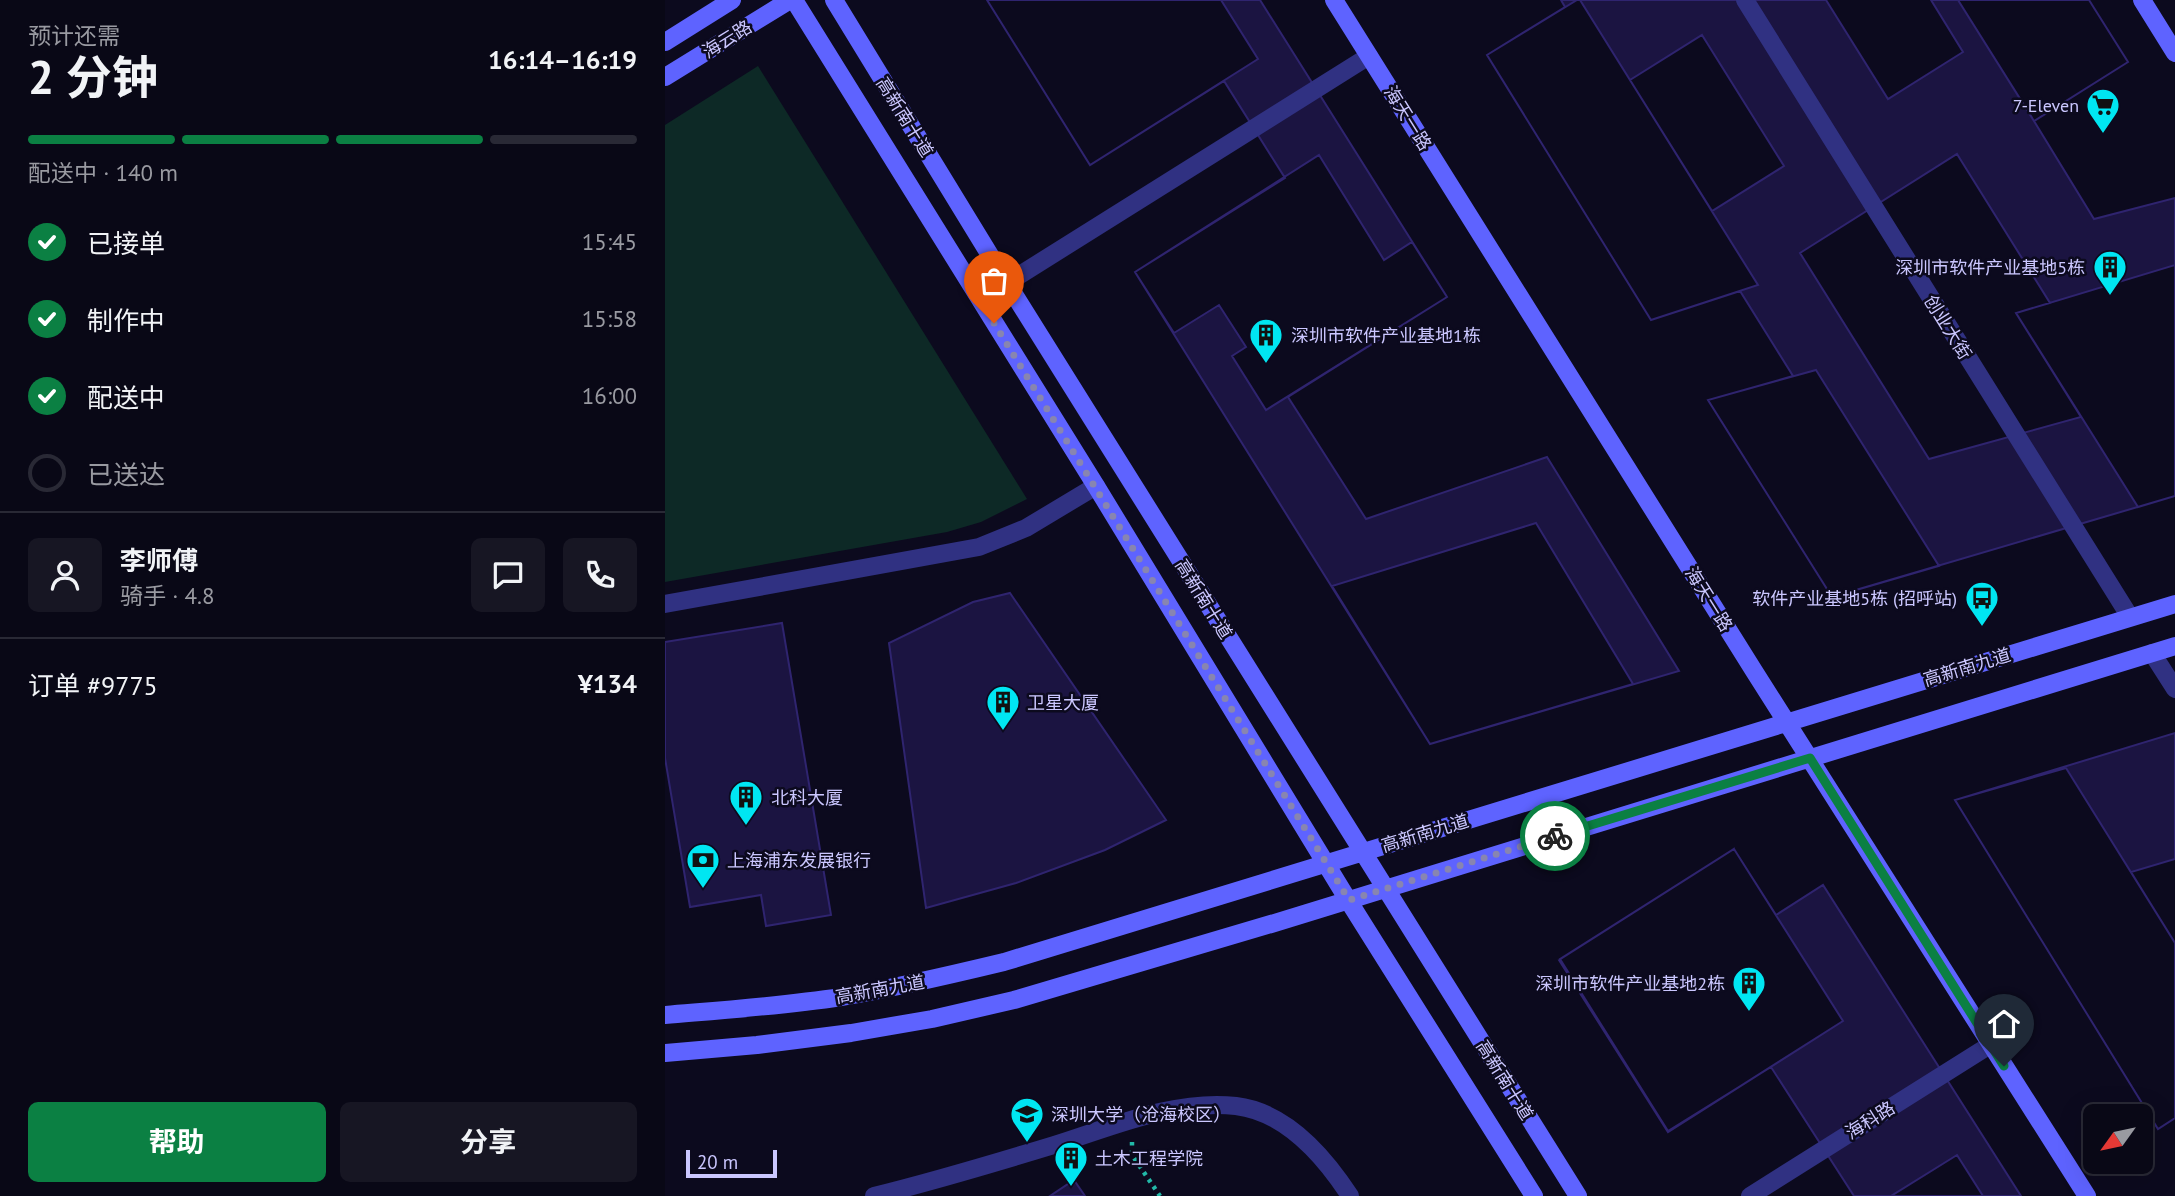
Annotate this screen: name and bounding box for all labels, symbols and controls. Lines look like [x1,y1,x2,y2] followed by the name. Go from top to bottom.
[698,15,756,63] street label: 海云路
[28,21,120,50] text: 预计还需
[488,43,637,76] text: 16:14–16:19
[28,47,158,107] text: 2 分钟
[871,73,939,161] street label: 高新南十道
[1379,81,1437,155] street label: 海天一路
[2084,86,2122,135] supermarket icon: 7-Eleven
[2013,94,2079,117] place label: 7-Eleven
[28,158,178,187] text: 配送中 · 140 m
[28,223,66,261] icon: check
[87,227,165,260] text: 已接单
[582,227,637,256] text: 15:45
[2091,248,2129,297] building icon: 深圳市软件产业基地5栋
[964,251,1024,323] pin
[1895,256,2085,279] place label: 深圳市软件产业基地5栋
[975,262,1013,300] icon: bag
[1919,290,1977,364] street label: 创业大街
[28,300,66,338] icon: check
[87,304,165,337] text: 制作中
[582,304,637,333] text: 15:58
[1247,316,1285,365] building icon: 深圳市软件产业基地1栋
[1291,324,1481,347] place label: 深圳市软件产业基地1栋
[28,377,66,415] icon: check
[87,381,165,414] text: 配送中
[582,381,637,410] text: 16:00
[87,458,165,491] text: 已送达
[28,538,102,612] button: person
[471,538,545,612] button: chat
[563,538,637,612] button: phone
[120,544,198,577] text: 李师傅
[1170,555,1238,643] street label: 高新南十道
[1680,562,1738,636] street label: 海天一路
[1963,579,2001,628] bus stop icon: 软件产业基地5栋 (招呼站)
[120,581,214,610] text: 骑手 · 4.8
[1752,587,1957,610] place label: 软件产业基地5栋 (招呼站)
[1921,643,2013,691] street label: 高新南九道
[578,667,637,700] text: ¥134
[28,669,158,702] text: 订单 #9775
[984,683,1022,732] building icon: 卫星大厦
[1027,691,1099,714] place label: 卫星大厦
[727,778,765,827] building icon: 北科大厦
[771,786,843,809] place label: 北科大厦
[1520,801,1590,871] courier
[1379,809,1471,857] street label: 高新南九道
[1536,817,1574,855] icon: bike
[684,841,722,890] bank icon: 上海浦东发展银行
[727,849,871,872] place label: 上海浦东发展银行
[1730,964,1768,1013] building icon: 深圳市软件产业基地2栋
[834,970,926,1008] street label: 高新南九道
[1535,972,1725,995] place label: 深圳市软件产业基地2栋
[1974,994,2034,1066] pin
[1985,1005,2023,1043] icon: home
[1471,1036,1539,1124] street label: 高新南十道
[1008,1095,1046,1144] school or university icon: 深圳大学（沧海校区）
[1841,1096,1899,1144] street label: 海科路
[28,1102,326,1182] button: 帮助
[340,1102,637,1182] button: 分享
[1051,1103,1231,1126] place label: 深圳大学（沧海校区）
[2083,1104,2153,1174] north arrow
[2083,1104,2153,1174] map controls
[1052,1139,1090,1188] building icon: 土木工程学院
[686,1147,777,1179] scale bar
[1095,1147,1203,1170] place label: 土木工程学院
[697,1150,738,1174] text: 20 m

